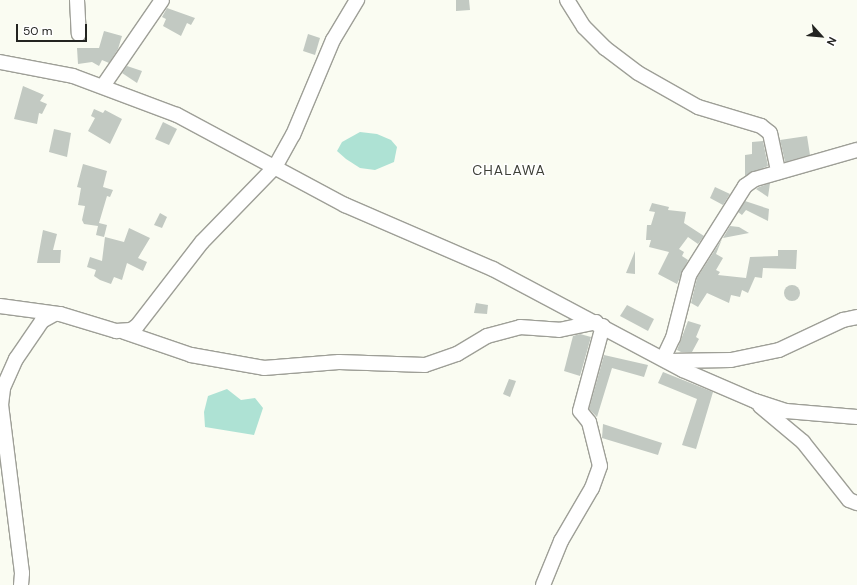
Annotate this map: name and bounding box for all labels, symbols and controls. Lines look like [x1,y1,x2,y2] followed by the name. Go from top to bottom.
[18,16,89,42] scale bar
[801,16,841,56] north arrow
[23,23,52,39] text: 50 m
[824,35,840,48] text: N
[472,162,546,178] district label: CHALAWA

